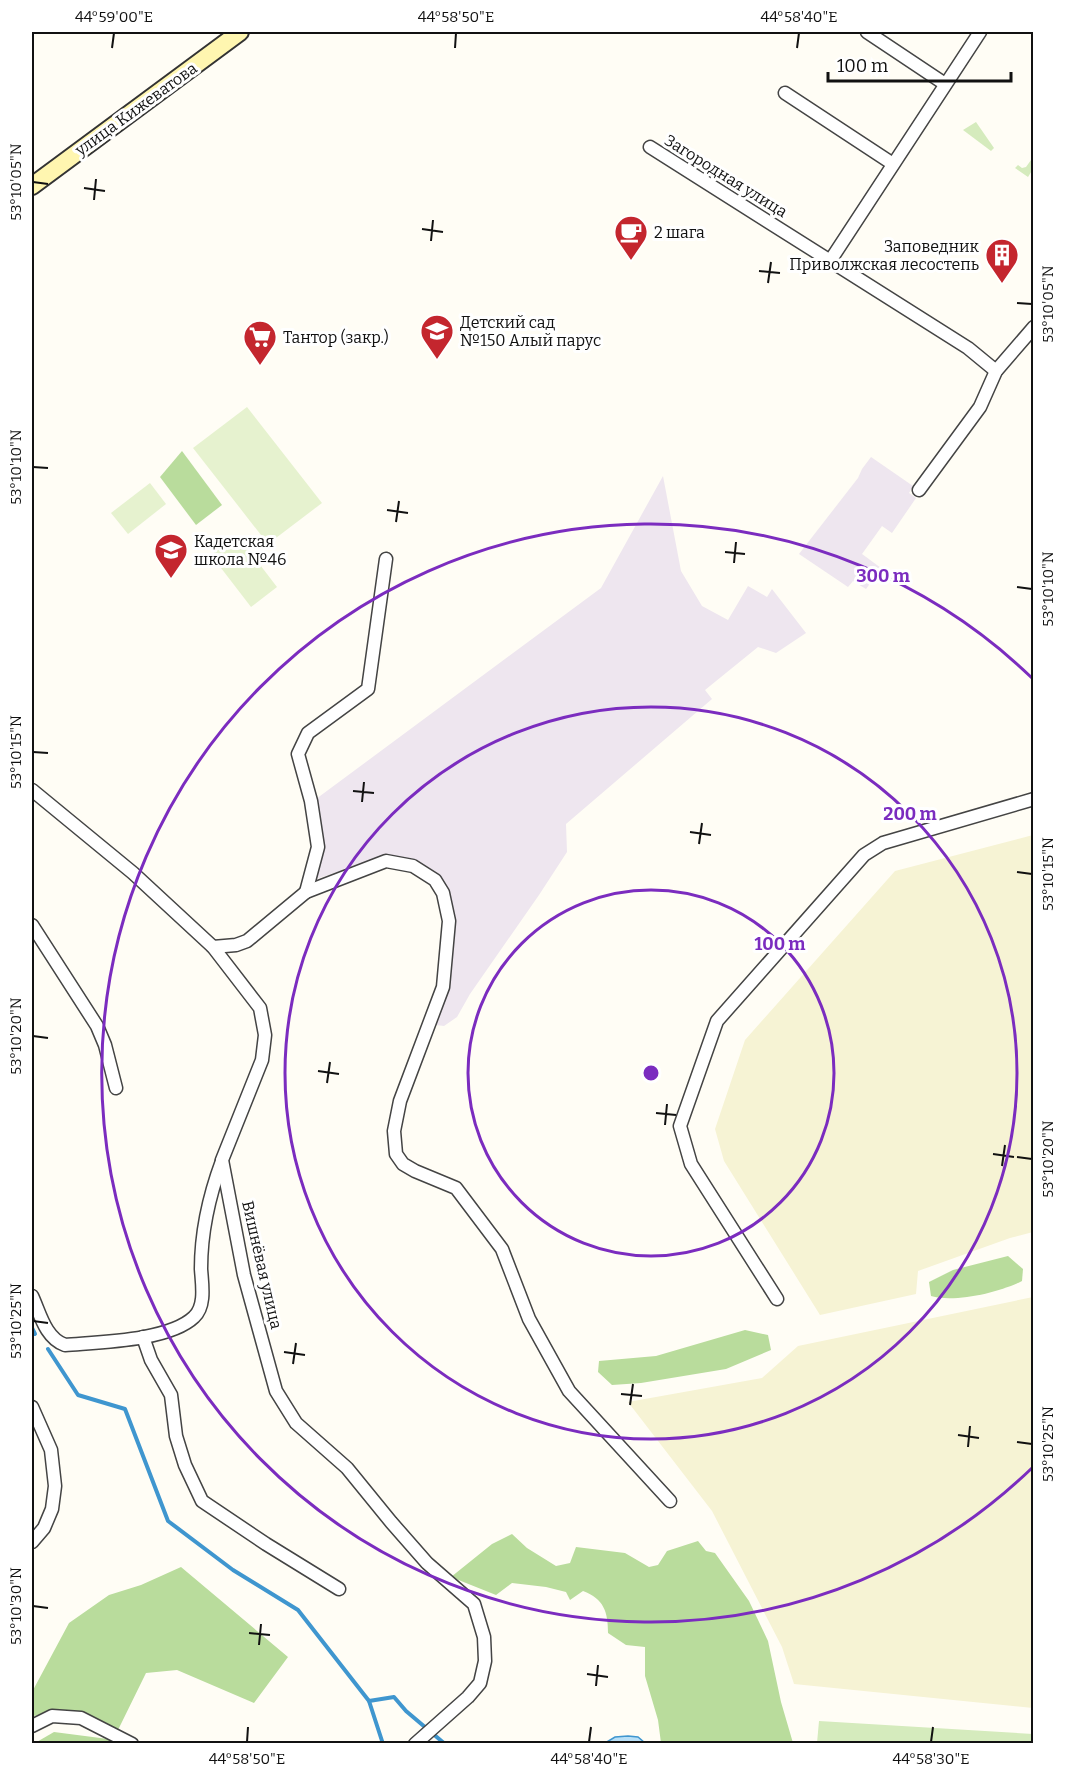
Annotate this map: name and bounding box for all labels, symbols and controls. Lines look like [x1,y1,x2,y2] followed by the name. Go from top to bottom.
[75,8,153,26] text: 44°59'00"E
[418,8,494,26] text: 44°58'50"E
[760,8,838,26] text: 44°58'40"E
[828,45,1011,83] scale bar
[837,55,888,77] text: 100 m
[71,58,201,160] street label: улица Кижеватова
[661,131,791,221] street label: Загородная улица
[7,143,25,221] text: 53°10'05"N
[613,214,649,261] cafe icon: 2 шага
[654,223,705,242] place label: 2 шага
[789,237,980,274] place label: Заповедник Приволжская лесостепь
[984,237,1020,284] building icon: Заповедник Приволжская лесостепь
[1039,265,1057,343] text: 53°10'05"N
[419,313,455,360] school or university icon: Детский сад №150 Алый парус
[460,313,601,350] place label: Детский сад №150 Алый парус
[242,319,278,366] supermarket icon: Тантор (закр.)
[283,328,389,347] place label: Тантор (закр.)
[7,429,25,505] text: 53°10'10"N
[153,532,189,579] school or university icon: Кадетская школа №46
[194,532,286,569] place label: Кадетская школа №46
[1039,551,1057,627] text: 53°10'10"N
[856,565,910,587] text: 300 m
[7,715,25,789] text: 53°10'15"N
[883,803,937,825] text: 200 m
[1039,837,1057,911] text: 53°10'15"N
[754,933,806,955] text: 100 m
[7,997,25,1075] text: 53°10'20"N
[641,1063,661,1083] centre of rings
[1039,1120,1057,1198] text: 53°10'20"N
[238,1199,286,1331] street label: Вишнёвая улица
[7,1283,25,1359] text: 53°10'25"N
[1039,1406,1057,1482] text: 53°10'25"N
[7,1567,25,1645] text: 53°10'30"N
[209,1750,285,1768] text: 44°58'50"E
[550,1750,628,1768] text: 44°58'40"E
[892,1750,970,1768] text: 44°58'30"E

